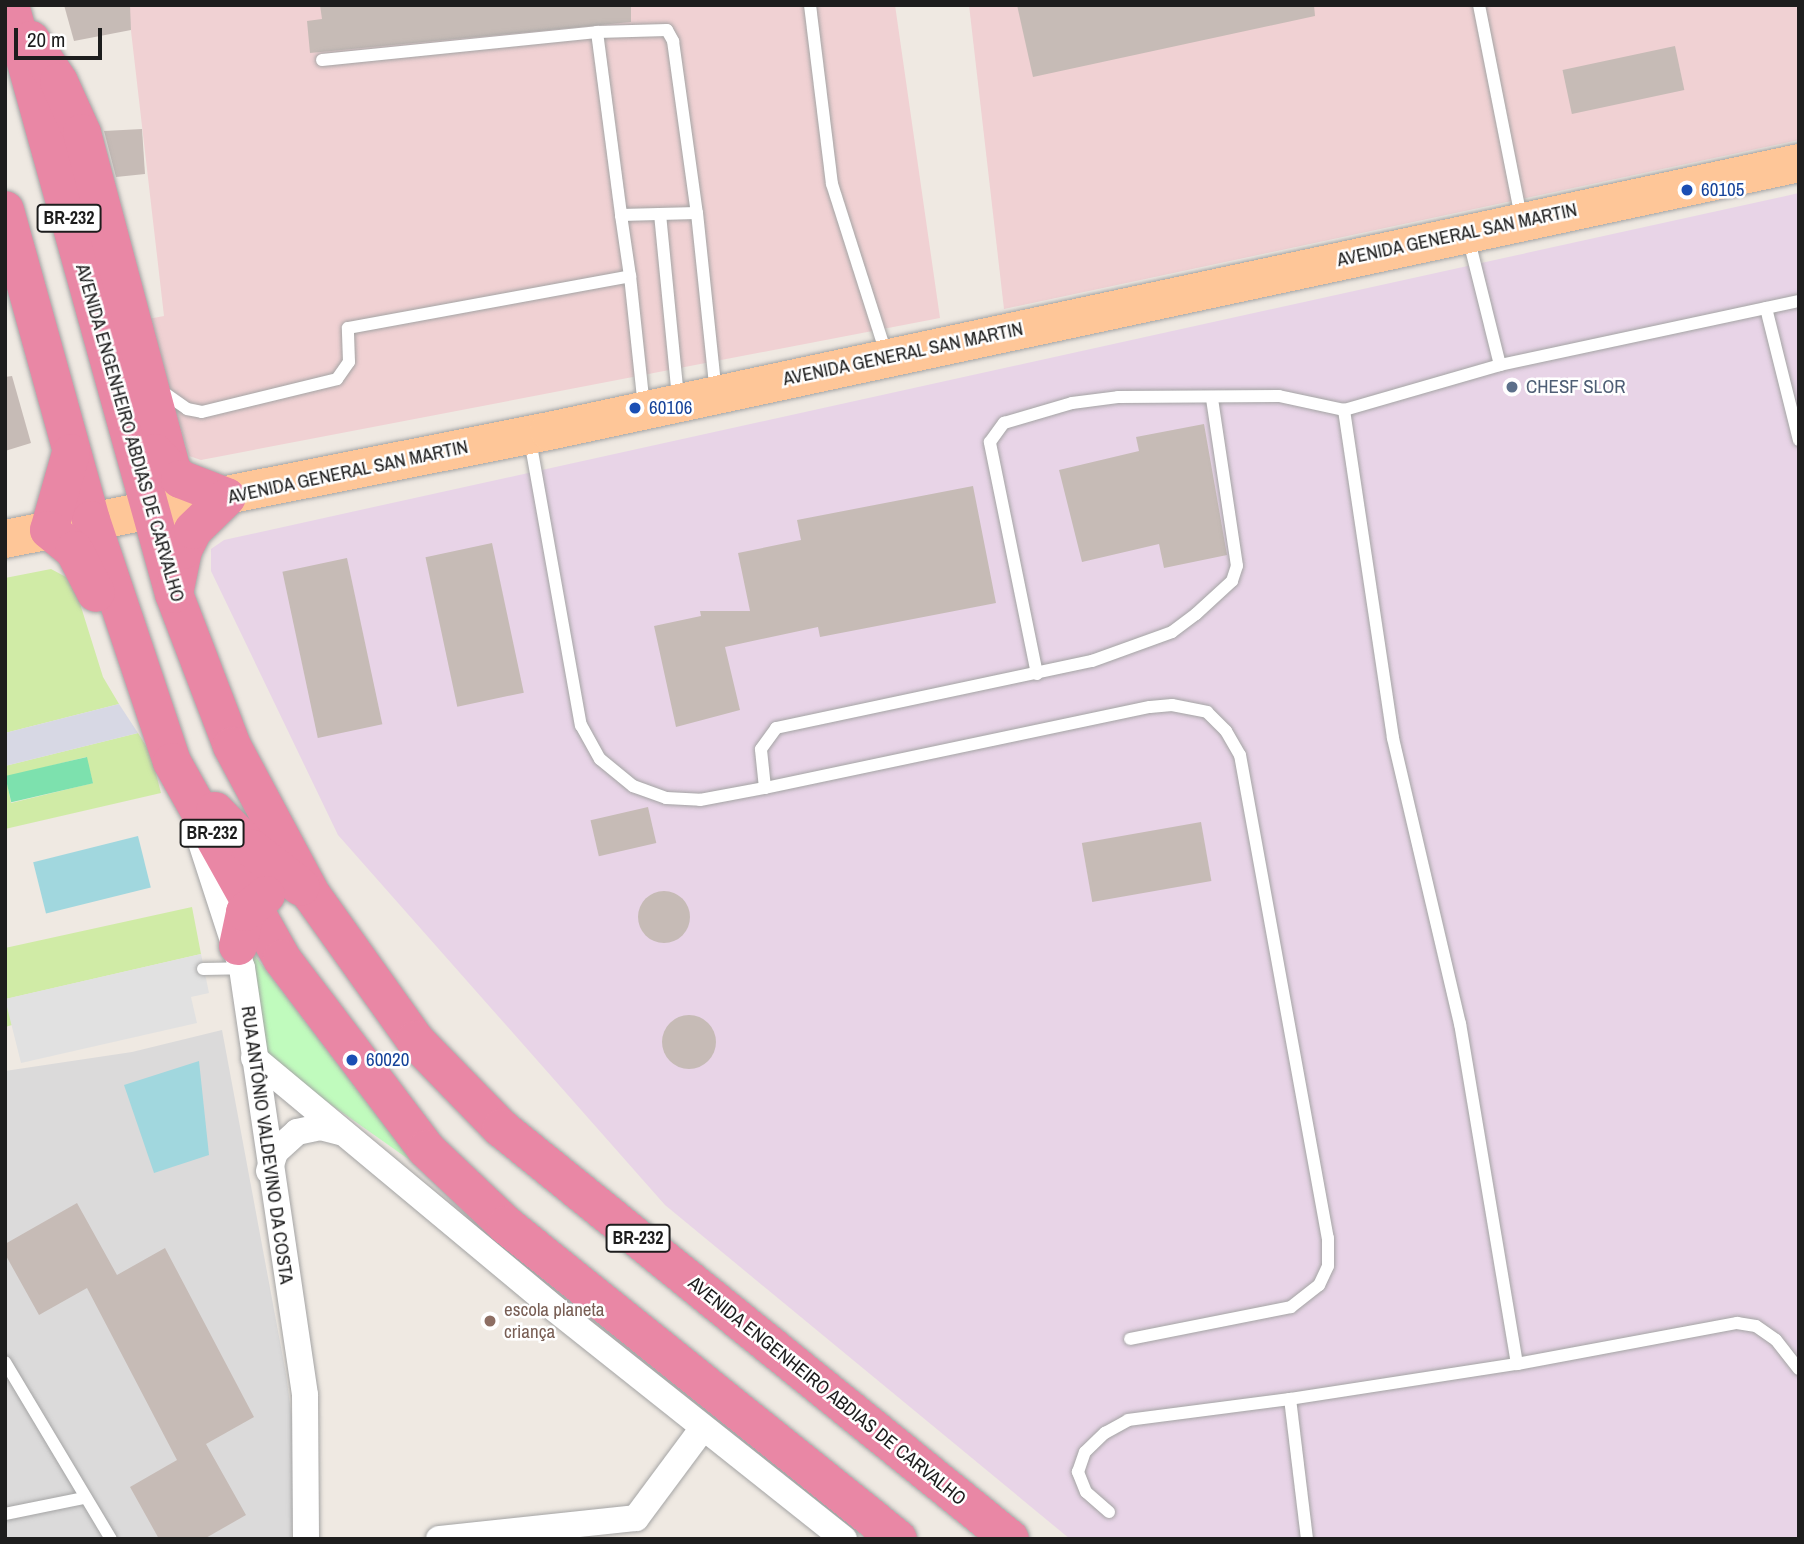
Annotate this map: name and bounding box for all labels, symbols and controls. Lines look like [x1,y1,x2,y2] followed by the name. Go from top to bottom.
[18,14,105,58] scale bar
[27,25,65,54] text: 20 m
[1701,179,1744,201] place label: 60105
[1679,182,1695,198] marker: 60105
[1334,198,1580,272] street label: AVENIDA GENERAL SAN MARTIN
[36,204,102,232] road number: BR-232
[70,260,190,606] street label: AVENIDA ENGENHEIRO ABDIAS DE CARVALHO
[780,317,1026,391] street label: AVENIDA GENERAL SAN MARTIN
[1526,376,1626,398] place label: CHESF SLOR
[1504,379,1520,395] marker: CHESF SLOR
[649,397,692,419] place label: 60106
[627,400,643,416] marker: 60106
[225,435,471,509] street label: AVENIDA GENERAL SAN MARTIN
[179,818,245,848] road number: BR-232
[236,1003,298,1287] street label: RUA ANTÔNIO VALDEVINO DA COSTA
[366,1049,409,1071] place label: 60020
[344,1052,360,1068] marker: 60020
[605,1224,671,1252] road number: BR-232
[683,1271,971,1511] street label: AVENIDA ENGENHEIRO ABDIAS DE CARVALHO
[504,1299,604,1343] place label: escola planeta criança
[482,1313,498,1329] marker: escola planeta criança

